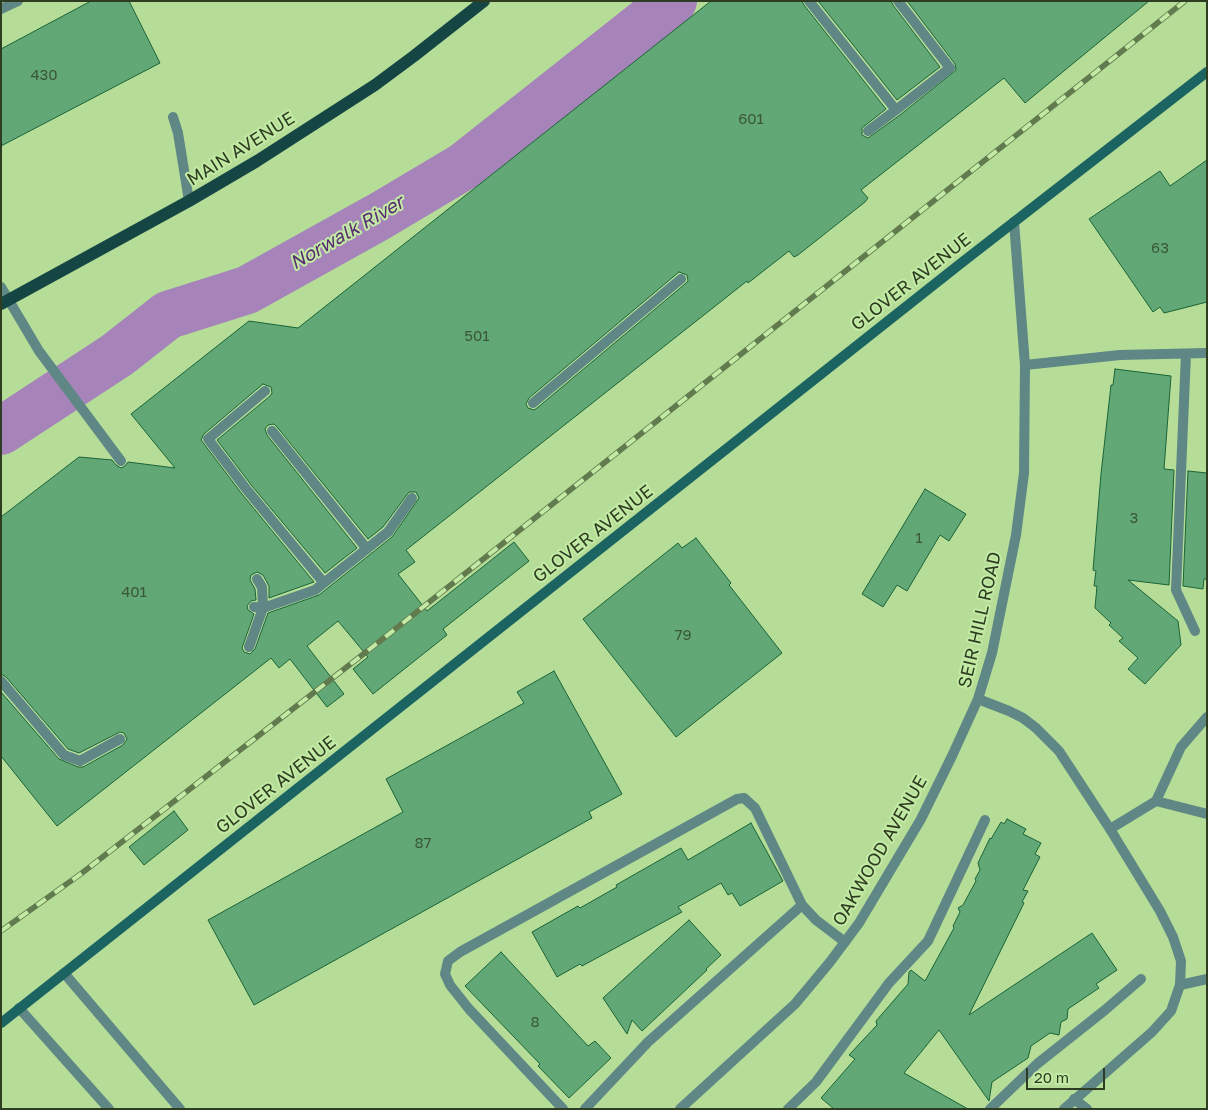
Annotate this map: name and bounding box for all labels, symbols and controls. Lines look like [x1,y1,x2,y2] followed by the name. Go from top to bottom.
[30,66,58,84] house number: 430
[183,107,299,191] street label: MAIN AVENUE
[738,110,764,128] house number: 601
[286,191,408,275] water label: Norwalk River
[847,228,975,336] street label: GLOVER AVENUE
[1151,239,1169,257] house number: 63
[464,327,490,345] house number: 501
[529,480,657,588] street label: GLOVER AVENUE
[1130,509,1138,527] house number: 3
[915,529,923,547] house number: 1
[954,550,1006,690] street label: SEIR HILL ROAD
[121,583,147,601] house number: 401
[674,626,692,644] house number: 79
[212,731,340,839] street label: GLOVER AVENUE
[828,772,932,930] street label: OAKWOOD AVENUE
[414,834,432,852] house number: 87
[530,1013,540,1031] house number: 8
[1028,1058,1107,1090] scale bar
[1034,1068,1069,1086] text: 20 m

